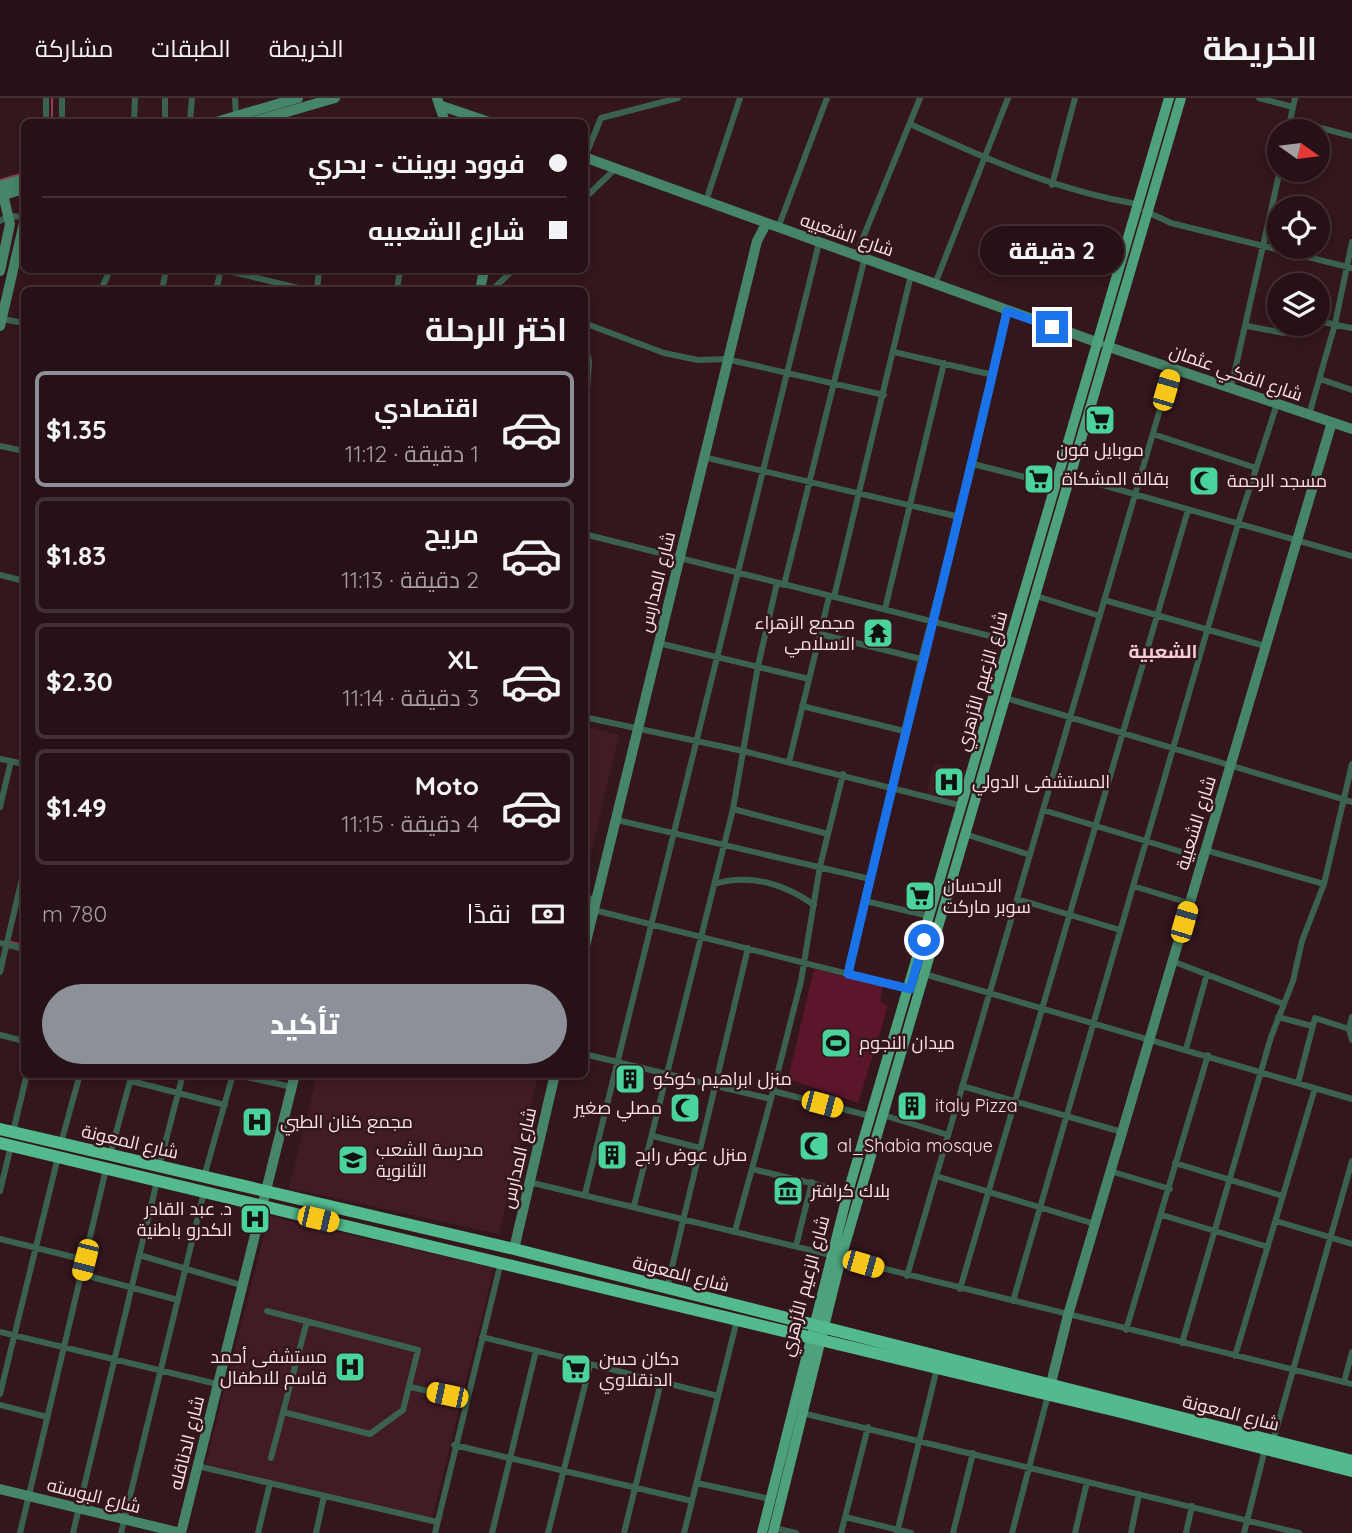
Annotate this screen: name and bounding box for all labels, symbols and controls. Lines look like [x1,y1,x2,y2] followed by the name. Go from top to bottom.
[1203,27,1317,68] text: الخريطة
[35,33,113,63] text: مشاركة
[151,33,231,63] text: الطبقات
[269,33,344,63] text: الخريطة
[1267,119,1330,182] north arrow
[1267,119,1330,336] map controls
[308,147,525,180] text: فوود بوينت - بحري
[1267,196,1330,259] button: locate
[797,208,897,262] street label: شارع الشعبيه
[368,214,525,247] text: شارع الشعبيه
[980,226,1124,274] callout: 2 دقيقة
[1009,236,1095,265] text: 2 دقيقة
[1267,273,1330,336] button: layers
[425,309,567,349] text: اختر الرحلة
[1036,311,1068,343] route end
[1166,339,1306,409] street label: شارع الفكي عثمان
[1151,367,1182,413] car
[374,391,479,424] text: اقتصادي
[500,398,563,461] icon: car
[1083,403,1117,437] supermarket icon: موبايل فون
[46,413,107,446] text: $1.35
[1056,438,1144,461] place label: موبايل فون
[345,439,479,468] text: 1 دقيقة · 11:12
[1022,462,1056,496] supermarket icon: بقالة المشكاة
[1187,464,1221,498] mosque icon: مسجد الرحمة
[1062,467,1169,490] place label: بقالة المشكاة
[1227,469,1327,492] place label: مسجد الرحمة
[424,517,479,550] text: مريح
[500,524,563,587] icon: car
[633,529,681,635] street label: شارع المدارس
[46,539,106,572] text: $1.83
[341,565,479,594] text: 2 دقيقة · 11:13
[951,608,1015,754] street label: شارع الزعيم الأزهري
[755,611,855,658] place label: مجمع الزهراء الاسلامي
[861,616,895,650] temple icon: مجمع الزهراء الاسلامي
[1129,639,1197,663] district label: الشعبية
[447,643,479,676] text: XL
[500,650,563,713] icon: car
[46,665,113,698] text: $2.30
[342,683,479,712] text: 3 دقيقة · 11:14
[932,765,966,799] hospital icon: المستشفى الدولي
[415,769,479,802] text: Moto
[972,770,1110,796] place label: المستشفى الدولي
[1170,773,1222,873] street label: شارع الشعبية
[500,776,563,839] icon: car
[46,791,107,824] text: $1.49
[341,809,479,838] text: 4 دقيقة · 11:15
[943,874,1031,918] place label: الاحسان سوبر ماركت
[903,879,937,913] supermarket icon: الاحسان سوبر ماركت
[529,895,567,933] icon: cash
[467,897,511,930] text: نقدًا
[42,899,107,928] text: 780 m
[1169,899,1200,945] car
[908,924,940,956] route start
[42,984,567,1064] button: تأكيد
[819,1026,853,1060] sports icon: ميدان النجوم
[859,1031,955,1055] place label: ميدان النجوم
[613,1062,647,1096] building icon: منزل ابراهيم كوكو
[653,1067,792,1091] place label: منزل ابراهيم كوكو
[799,1088,846,1120] car
[895,1089,929,1123] building icon: italy Pizza
[668,1091,702,1125] mosque icon: مصلي صغير
[935,1094,1018,1117] place label: italy Pizza
[573,1096,662,1122] place label: مصلي صغير
[240,1105,274,1139] hospital icon: مجمع كنان الطبي
[496,1105,542,1211] street label: شارع المدارس
[280,1110,413,1136] place label: مجمع كنان الطبي
[79,1119,181,1165] street label: شارع المعونة
[797,1129,831,1163] mosque icon: al_Shabia mosque
[837,1134,993,1157] place label: al_Shabia mosque
[376,1138,484,1182] place label: مدرسة الشعب الثانوية
[595,1138,629,1172] building icon: منزل عوض رابح
[336,1143,370,1177] school or university icon: مدرسة الشعب الثانوية
[635,1143,747,1167] place label: منزل عوض رابح
[771,1174,805,1208] museum icon: بلاك كرافتر
[810,1179,890,1202] place label: بلاك كرافتر
[137,1197,232,1241] place label: د. عبد القادر الكدرو باطنية
[238,1202,272,1236] hospital icon: د. عبد القادر الكدرو باطنية
[296,1204,341,1234] car
[775,1213,837,1360] street label: شارع الزعيم الأزهري
[70,1237,101,1283] car
[840,1248,887,1280] car
[630,1250,732,1298] street label: شارع المعونة
[210,1345,327,1390] place label: مستشفى أحمد قاسم للاطفال
[599,1347,679,1394] place label: دكان حسن الدنقلاوي
[333,1350,367,1384] hospital icon: مستشفى أحمد قاسم للاطفال
[559,1352,593,1386] supermarket icon: دكان حسن الدنقلاوي
[425,1380,470,1410] car
[1180,1389,1282,1437] street label: شارع المعونة
[164,1393,210,1493] street label: شارع الدناقله
[45,1473,143,1519] street label: شارع البوسته

